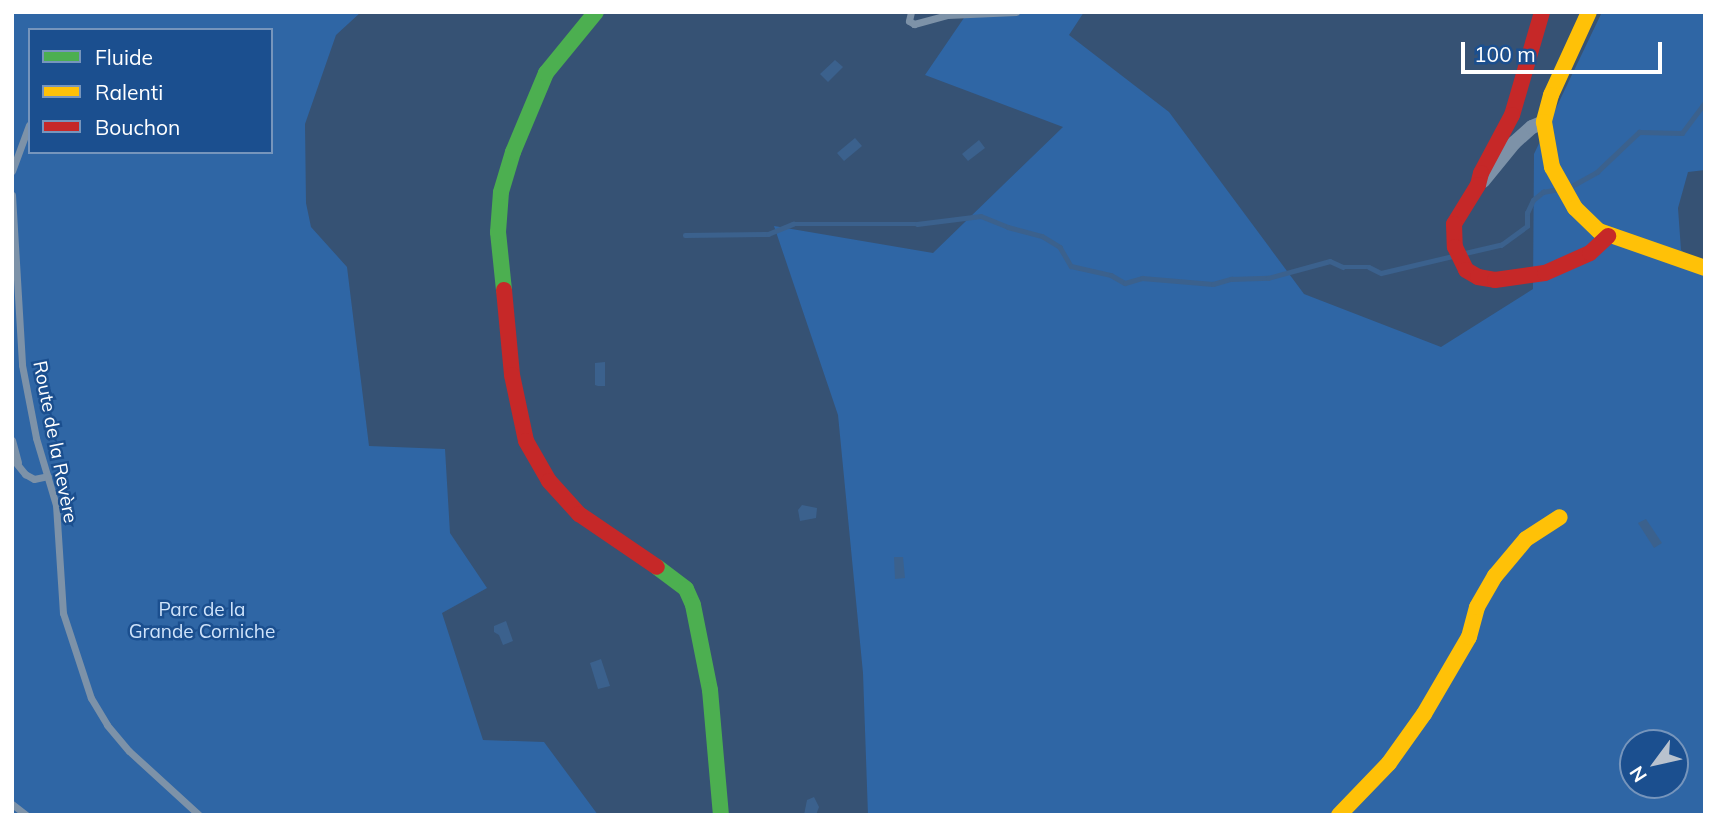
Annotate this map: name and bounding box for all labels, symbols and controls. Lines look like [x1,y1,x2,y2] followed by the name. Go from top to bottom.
[28,28,273,154] legend
[1465,28,1666,72] scale bar
[1474,41,1536,67] text: 100 m
[95,44,153,70] text: Fluide
[95,79,163,105] text: Ralenti
[95,114,180,140] text: Bouchon
[28,359,82,525] street label: Route de la Revère
[129,599,275,643] park label: Parc de la Grande Corniche
[1619,729,1689,799] north arrow
[1624,762,1652,787] text: N

